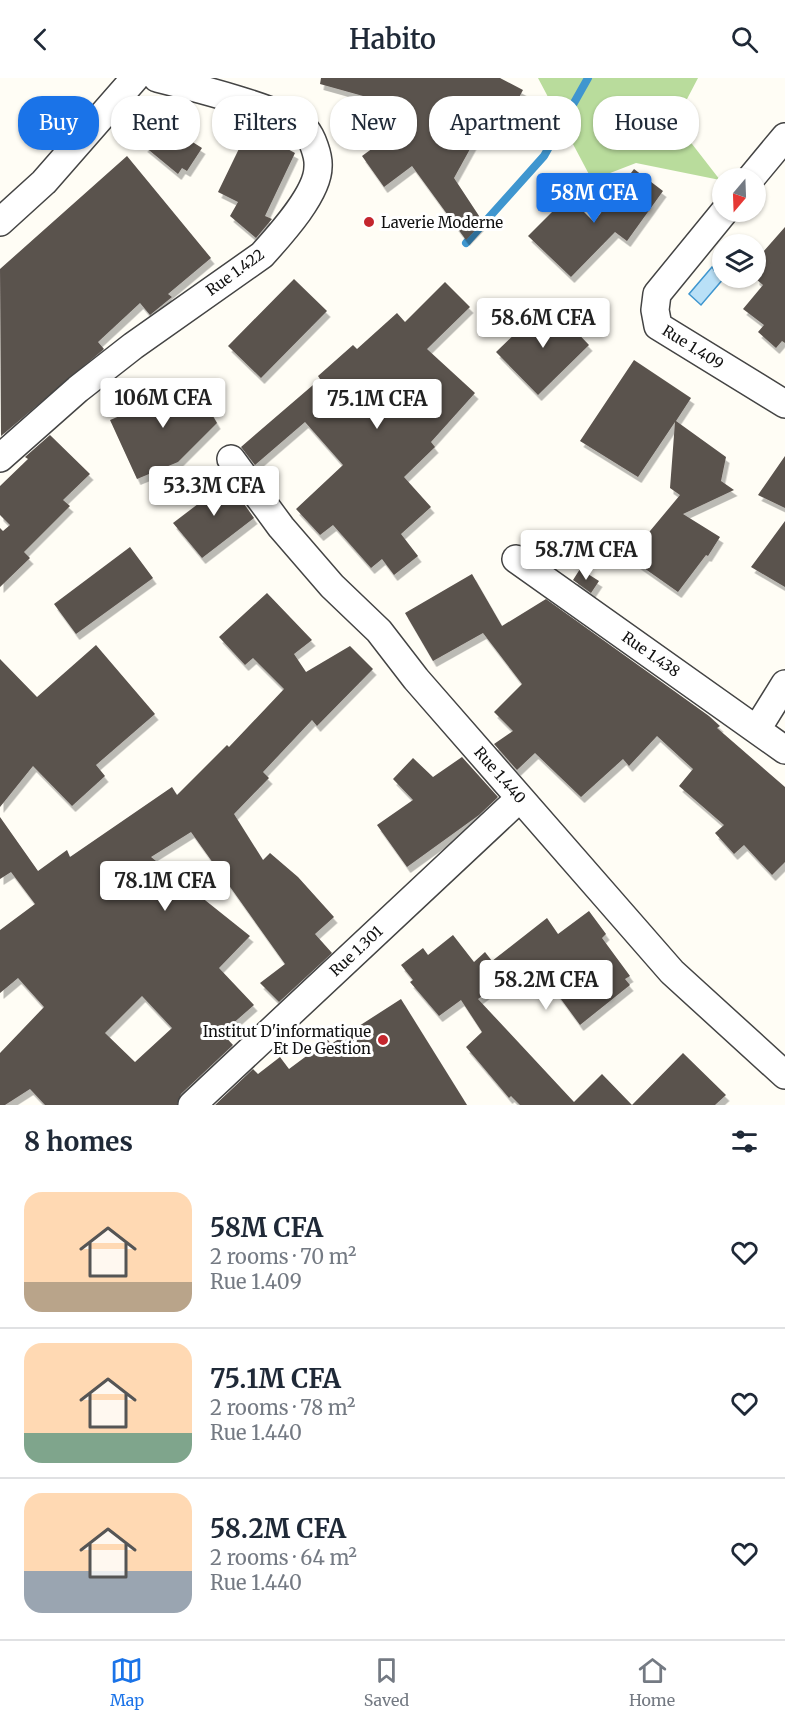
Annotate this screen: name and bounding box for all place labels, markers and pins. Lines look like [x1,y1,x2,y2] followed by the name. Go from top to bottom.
[539,173,649,224] pin: 58M CFA
[381,213,503,232] place label: Laverie Moderne
[362,215,376,229] marker: Laverie Moderne
[474,298,612,349] pin: 58.6M CFA
[101,378,225,429] pin: 106M CFA
[308,379,446,430] pin: 75.1M CFA
[145,466,283,517] pin: 53.3M CFA
[517,530,655,581] pin: 58.7M CFA
[96,861,234,912] pin: 78.1M CFA
[477,960,615,1011] pin: 58.2M CFA
[203,1022,371,1058] place label: Institut D'informatique Et De Gestion
[376,1033,390,1047] marker: Institut D'informatique Et De Gestion

